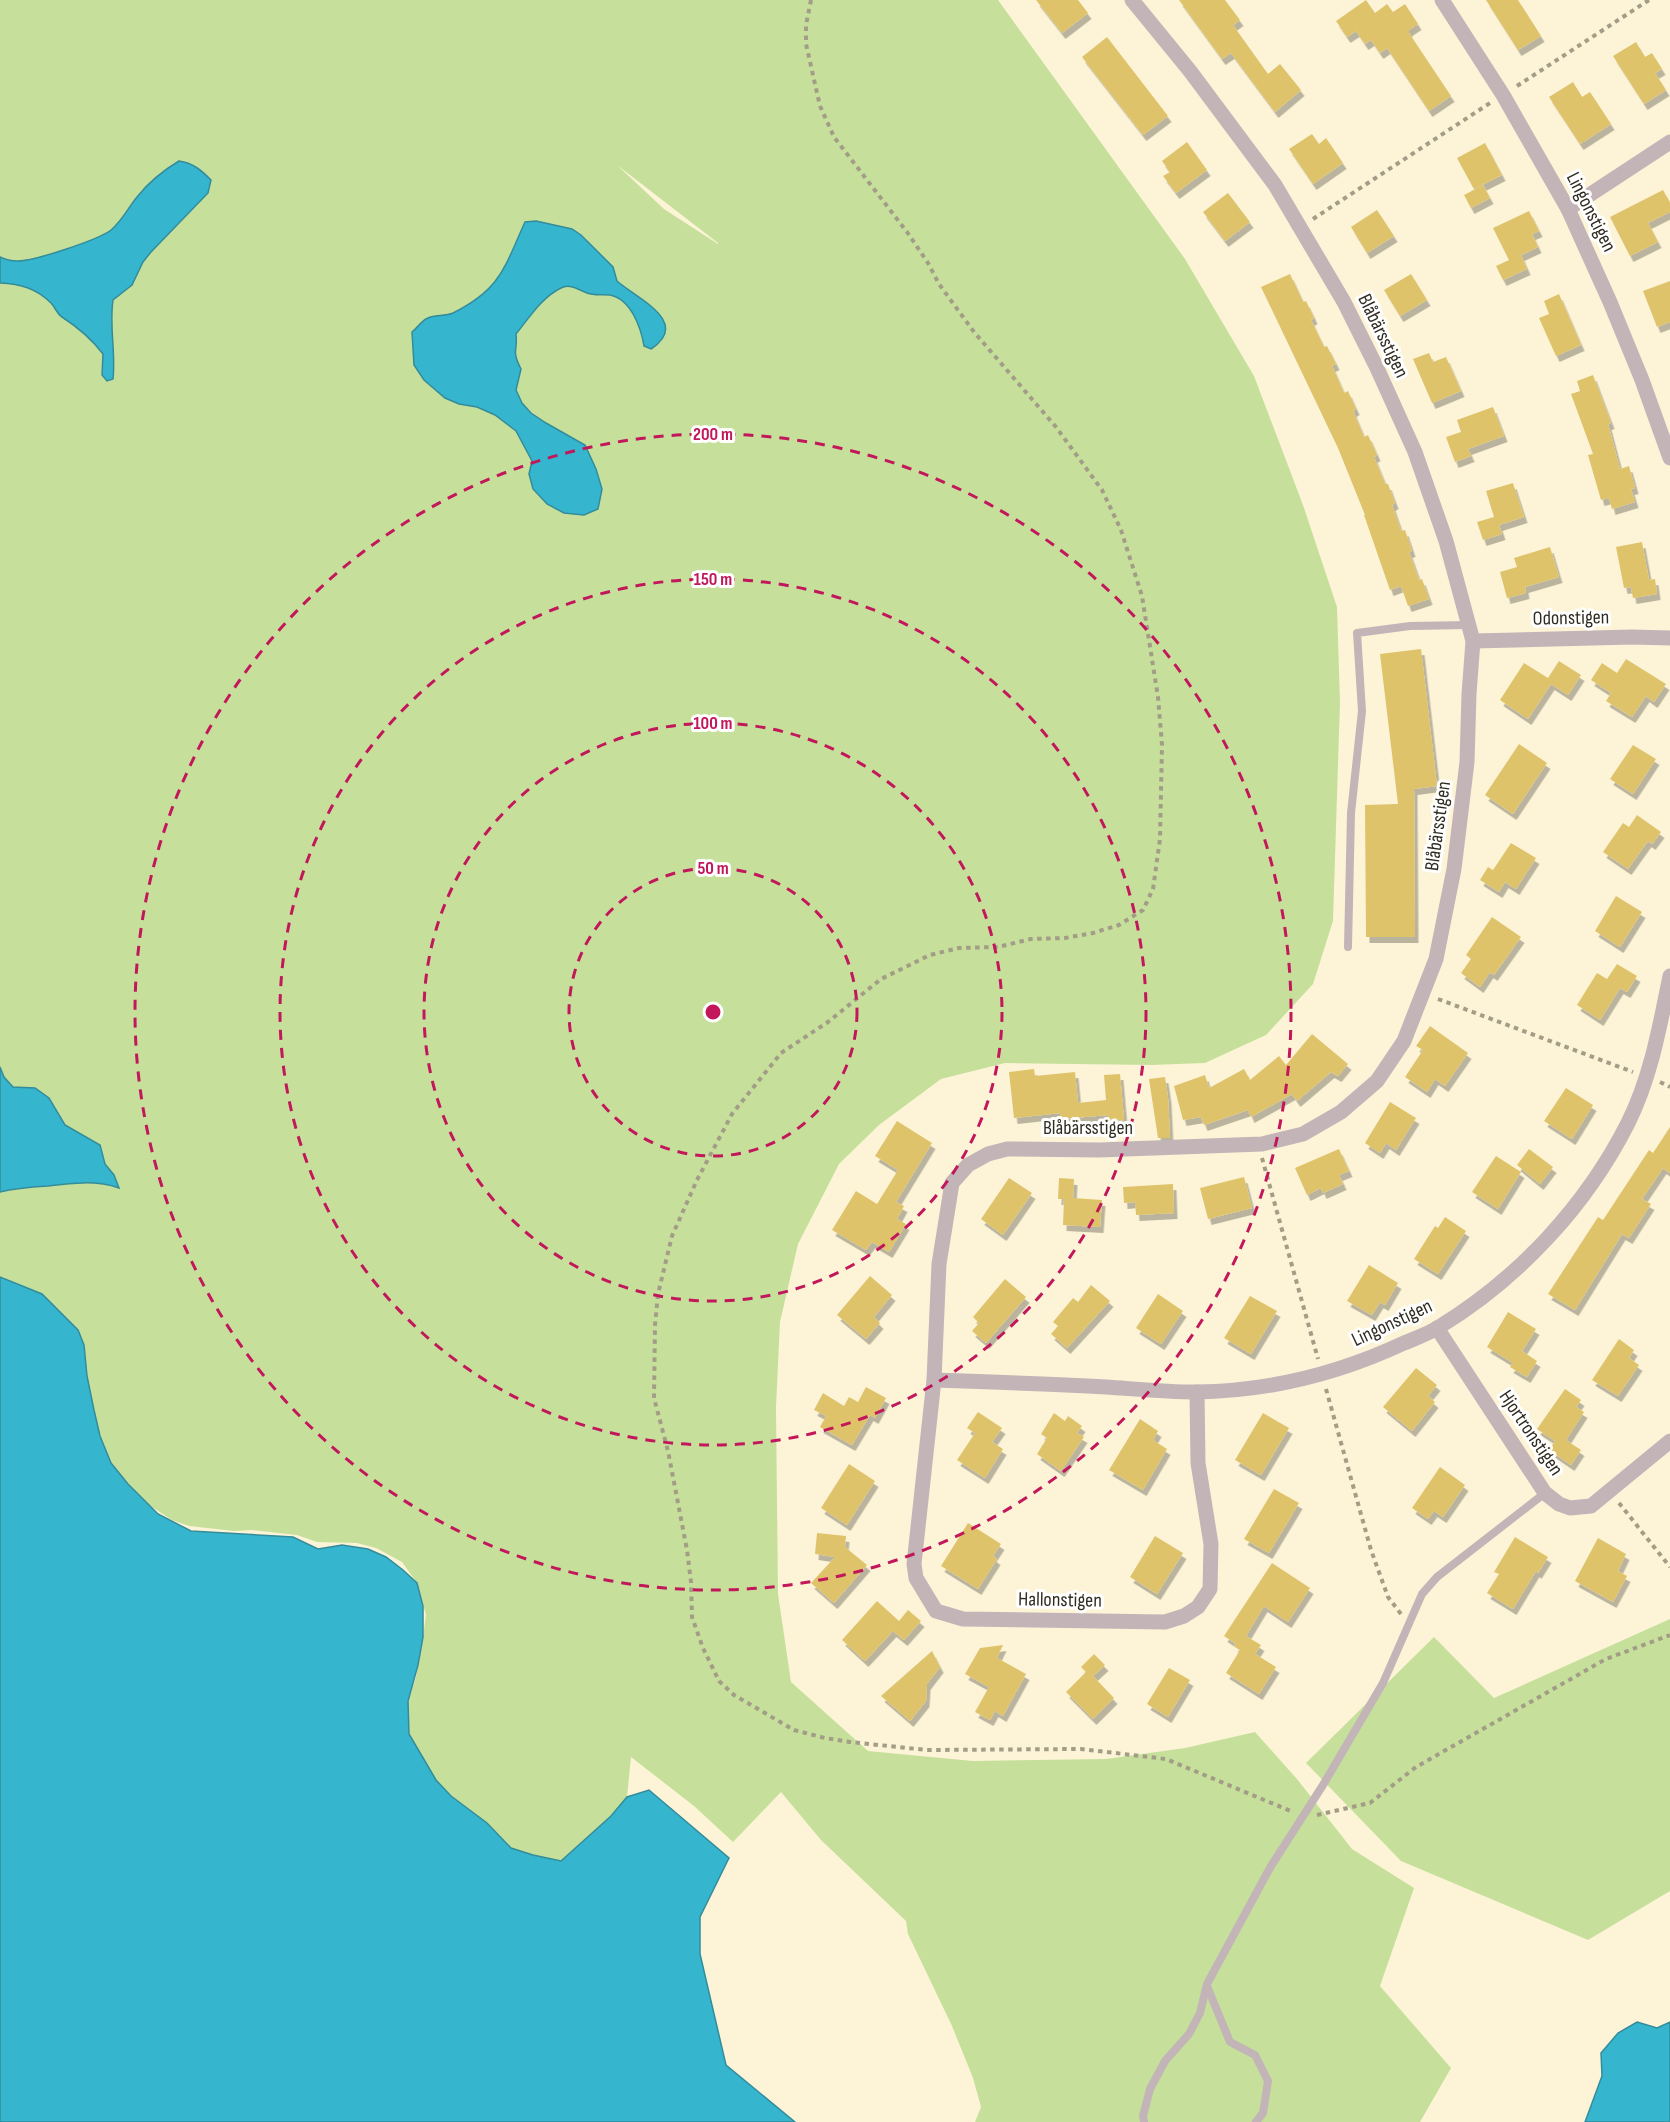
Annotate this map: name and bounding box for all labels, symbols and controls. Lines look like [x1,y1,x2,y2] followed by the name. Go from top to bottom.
[1561,168,1621,256] street label: Lingonstigen
[1352,290,1414,382] street label: Blåbärsstigen
[693,424,733,445] text: 200 m
[694,569,732,590] text: 150 m
[1533,605,1609,631] street label: Odonstigen
[694,713,733,734] text: 100 m
[1420,780,1456,872] street label: Blåbärsstigen
[697,858,729,879] text: 50 m
[703,1002,723,1022] centre of rings
[1043,1116,1133,1140] street label: Blåbärsstigen
[1348,1294,1436,1352] street label: Lingonstigen
[1494,1386,1568,1480] street label: Hjortronstigen
[1018,1587,1102,1613] street label: Hallonstigen

